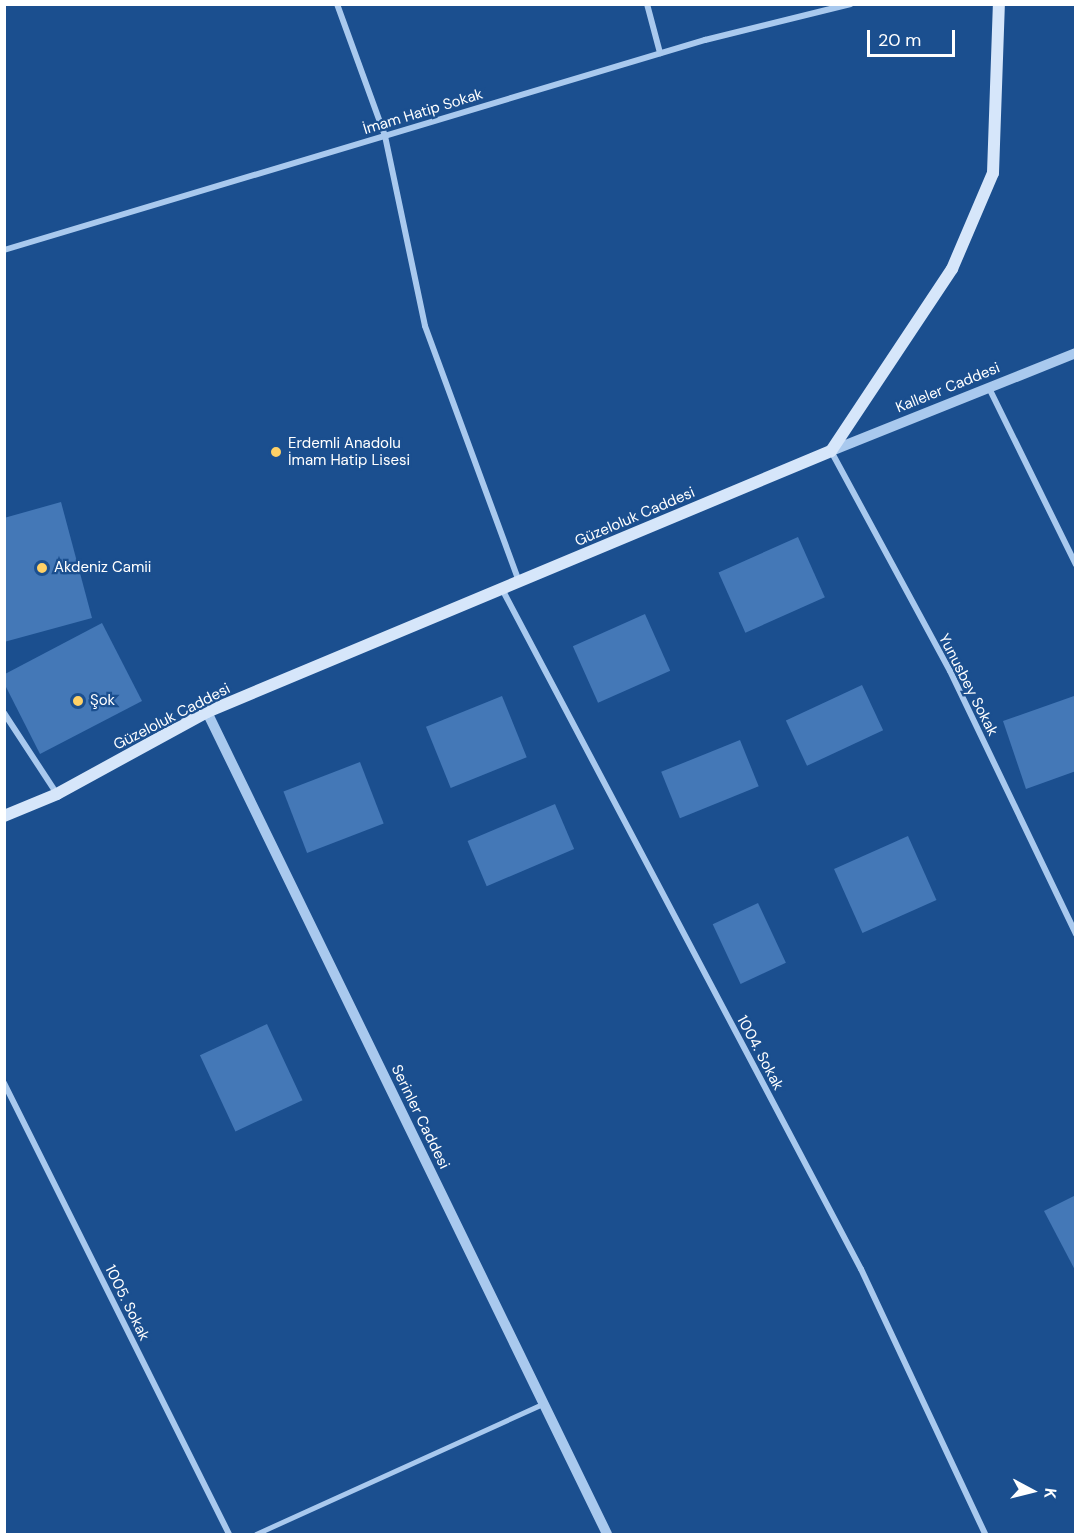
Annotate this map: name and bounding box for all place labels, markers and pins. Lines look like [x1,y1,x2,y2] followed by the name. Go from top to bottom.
[288,434,410,469] place label: Erdemli Anadolu İmam Hatip Lisesi
[269,445,283,459] marker: Erdemli Anadolu İmam Hatip Lisesi
[54,559,151,577] place label: Akdeniz Camii
[35,561,49,575] marker: Akdeniz Camii
[90,692,115,710] place label: Şok
[71,694,85,708] marker: Şok

